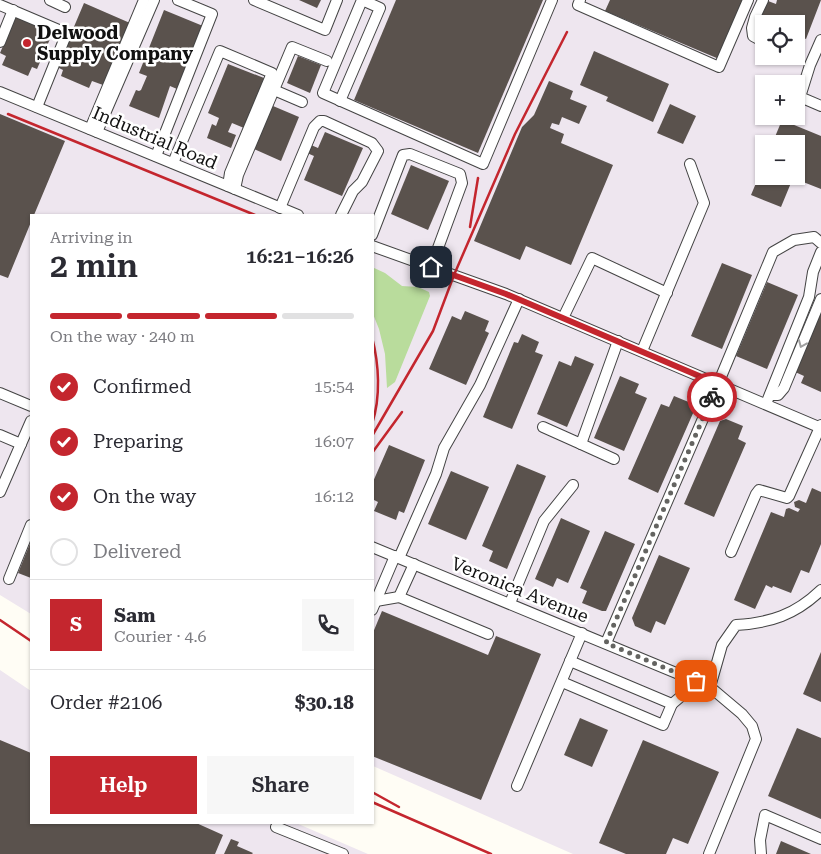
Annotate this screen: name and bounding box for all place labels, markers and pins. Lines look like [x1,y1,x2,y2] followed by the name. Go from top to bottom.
[37,22,193,64] place label: Delwood Supply Company
[21,37,33,49] marker: Delwood Supply Company
[410,246,452,288] pin
[675,660,717,702] pin

